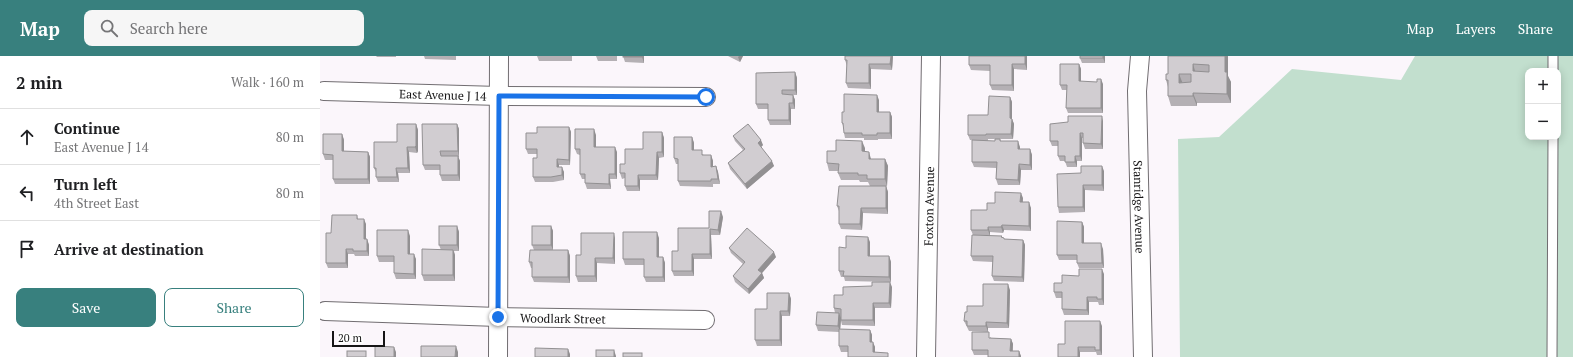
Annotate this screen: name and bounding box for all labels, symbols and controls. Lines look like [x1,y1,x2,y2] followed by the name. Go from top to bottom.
[84,10,364,46] search box
[20,16,60,41] text: Map
[98,17,120,39] icon: search
[130,18,208,38] text: Search here
[1407,19,1434,38] text: Map
[1456,19,1496,38] text: Layers
[1518,19,1553,38] text: Share
[1525,68,1561,140] map controls
[1525,68,1561,104] button: +
[16,71,63,94] text: 2 min
[231,73,304,91] text: Walk · 160 m
[399,86,487,103] street label: East Avenue J 14
[697,88,715,106] route start
[1525,104,1561,140] button: −
[54,118,120,138] text: Continue
[16,126,38,148] icon: ahead
[276,128,304,146] text: 80 m
[54,138,149,156] text: East Avenue J 14
[1131,160,1148,254] street label: Stanridge Avenue
[920,166,937,246] street label: Foxton Avenue
[54,174,118,194] text: Turn left
[16,182,38,204] icon: left
[276,184,304,202] text: 80 m
[54,194,139,212] text: 4th Street East
[16,238,38,260] icon: arrive
[54,239,204,259] text: Arrive at destination
[16,288,156,327] button: Save
[164,288,304,327] button: Share
[489,308,507,326] route end
[520,310,606,326] street label: Woodlark Street
[332,329,385,348] scale bar
[338,331,362,345] text: 20 m

